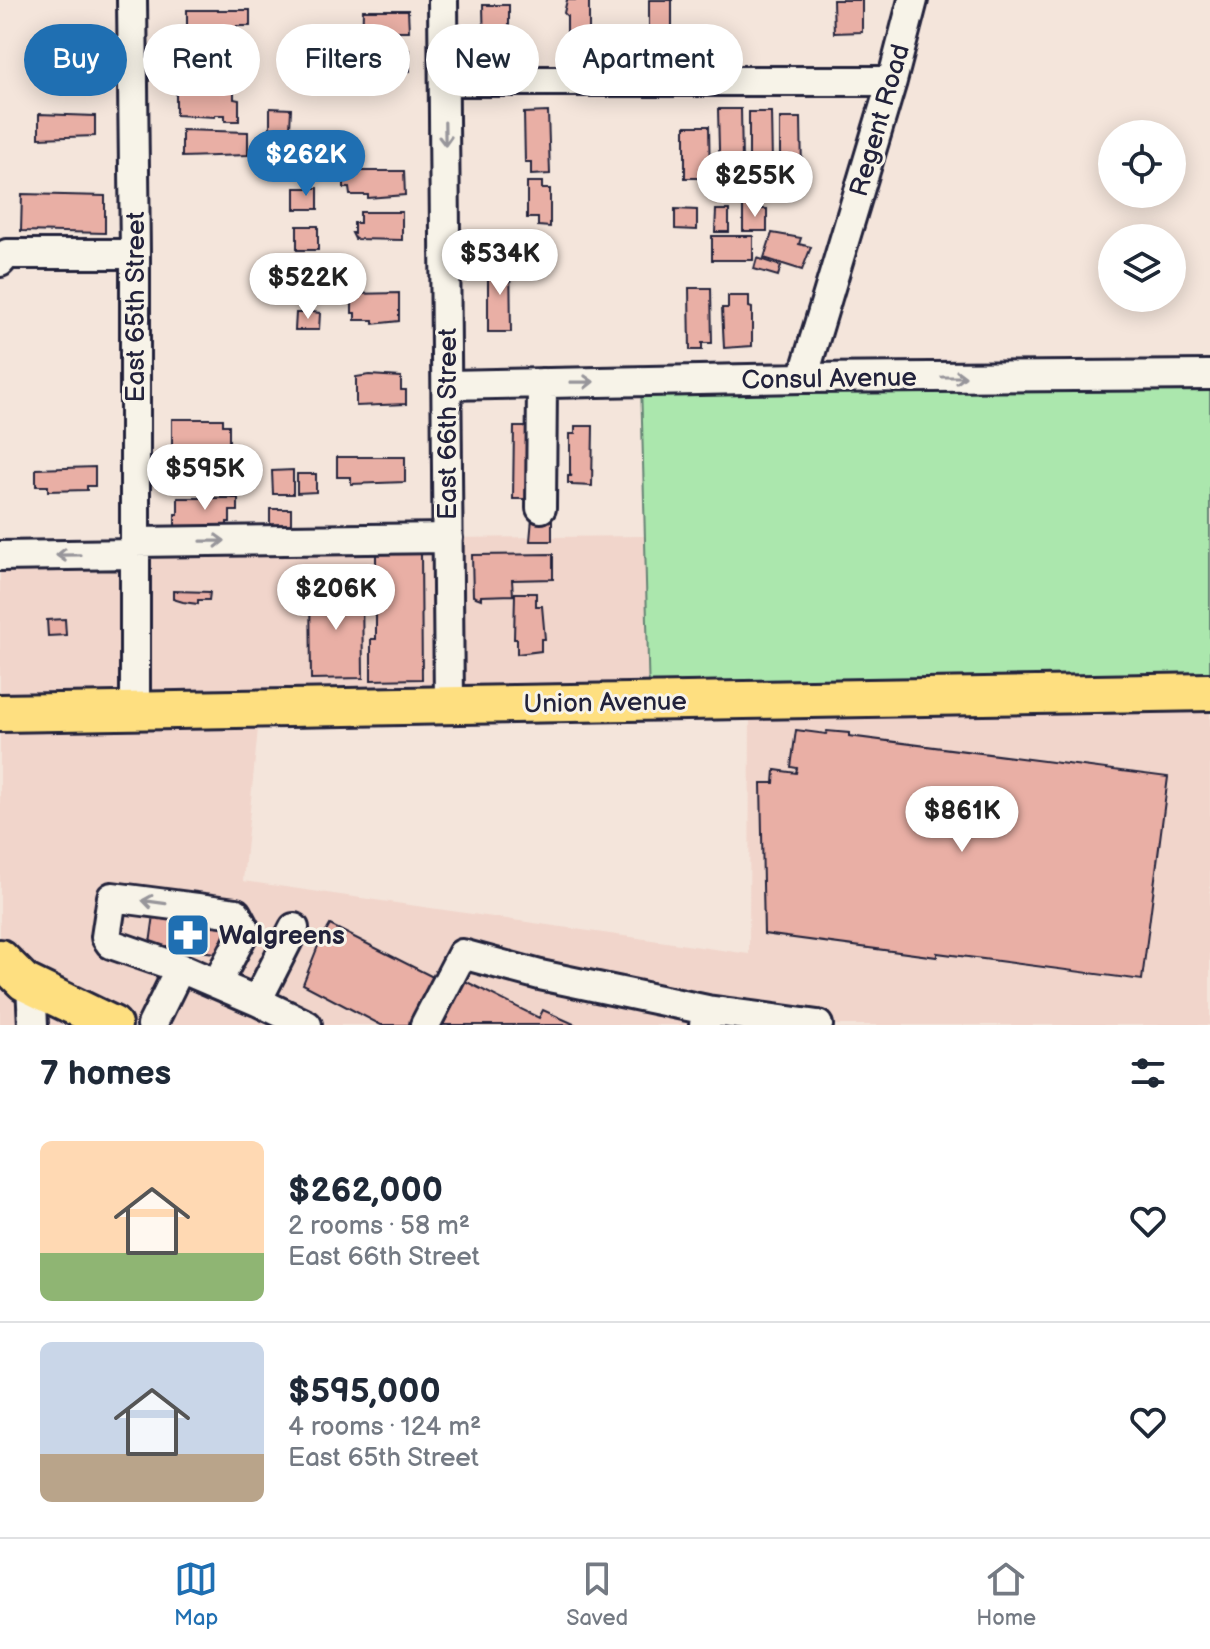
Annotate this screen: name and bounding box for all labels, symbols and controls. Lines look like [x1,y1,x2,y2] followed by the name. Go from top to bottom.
[24,24,127,96] chip: Buy
[143,24,260,96] chip: Rent
[276,24,410,96] chip: Filters
[426,24,539,96] chip: New
[555,24,743,96] chip: Apartment
[844,41,917,200] street label: Regent Road
[437,120,453,147] one-way arrow
[1098,120,1186,312] map controls
[1098,120,1186,208] button: locate
[250,130,362,198] pin: $262K
[265,140,347,171] text: $262K
[699,151,811,219] pin: $255K
[715,161,795,192] text: $255K
[121,212,152,402] street label: East 65th Street
[1098,224,1186,312] button: layers
[444,229,556,297] pin: $534K
[460,239,540,270] text: $534K
[252,253,364,321] pin: $522K
[268,263,348,294] text: $522K
[433,328,464,520] street label: East 66th Street
[741,362,917,397] street label: Consul Avenue
[940,369,967,384] one-way arrow
[568,374,595,390] one-way arrow
[149,444,261,512] pin: $595K
[165,454,245,485] text: $595K
[199,533,226,549] one-way arrow
[55,547,82,562] one-way arrow
[280,564,392,632] pin: $206K
[295,574,377,605] text: $206K
[523,687,687,720] street label: Union Avenue
[906,786,1018,854] pin: $861K
[923,796,1001,827] text: $861K
[141,895,168,910] one-way arrow
[164,911,212,959] pharmacy icon: Walgreens
[219,921,345,952] place label: Walgreens
[1126,1051,1170,1095] icon: filters
[40,1053,171,1094] text: 7 homes
[288,1170,443,1211] text: $262,000
[104,1173,200,1269] icon: home
[1126,1199,1170,1243] icon: heart
[288,1211,470,1242] text: 2 rooms · 58 m²
[288,1242,480,1273] text: East 66th Street
[288,1371,441,1412] text: $595,000
[104,1374,200,1470] icon: home
[1126,1400,1170,1444] icon: heart
[288,1412,481,1443] text: 4 rooms · 124 m²
[288,1443,479,1474] text: East 65th Street
[174,1557,218,1632] tab: Map
[566,1557,628,1632] tab: Saved
[976,1557,1036,1632] tab: Home

